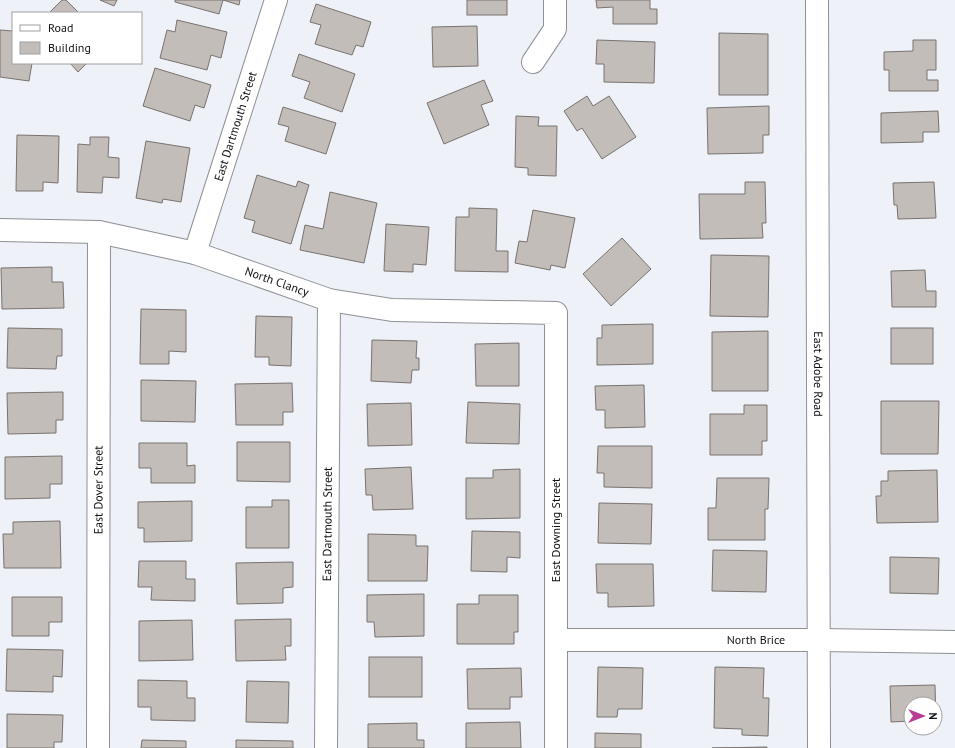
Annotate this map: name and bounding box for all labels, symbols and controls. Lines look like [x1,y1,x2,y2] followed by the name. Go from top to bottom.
[12,12,142,64] legend
[48,20,73,35] text: Road
[48,40,91,55] text: Building
[211,69,260,183] street label: East Dartmouth Street
[243,263,311,299] street label: North Clancy
[811,331,826,417] street label: East Adobe Road
[90,446,106,534] street label: East Dover Street
[319,467,335,581] street label: East Dartmouth Street
[548,478,563,582] street label: East Downing Street
[727,632,785,647] street label: North Brice
[903,696,943,736] north arrow
[926,712,940,720] text: N

